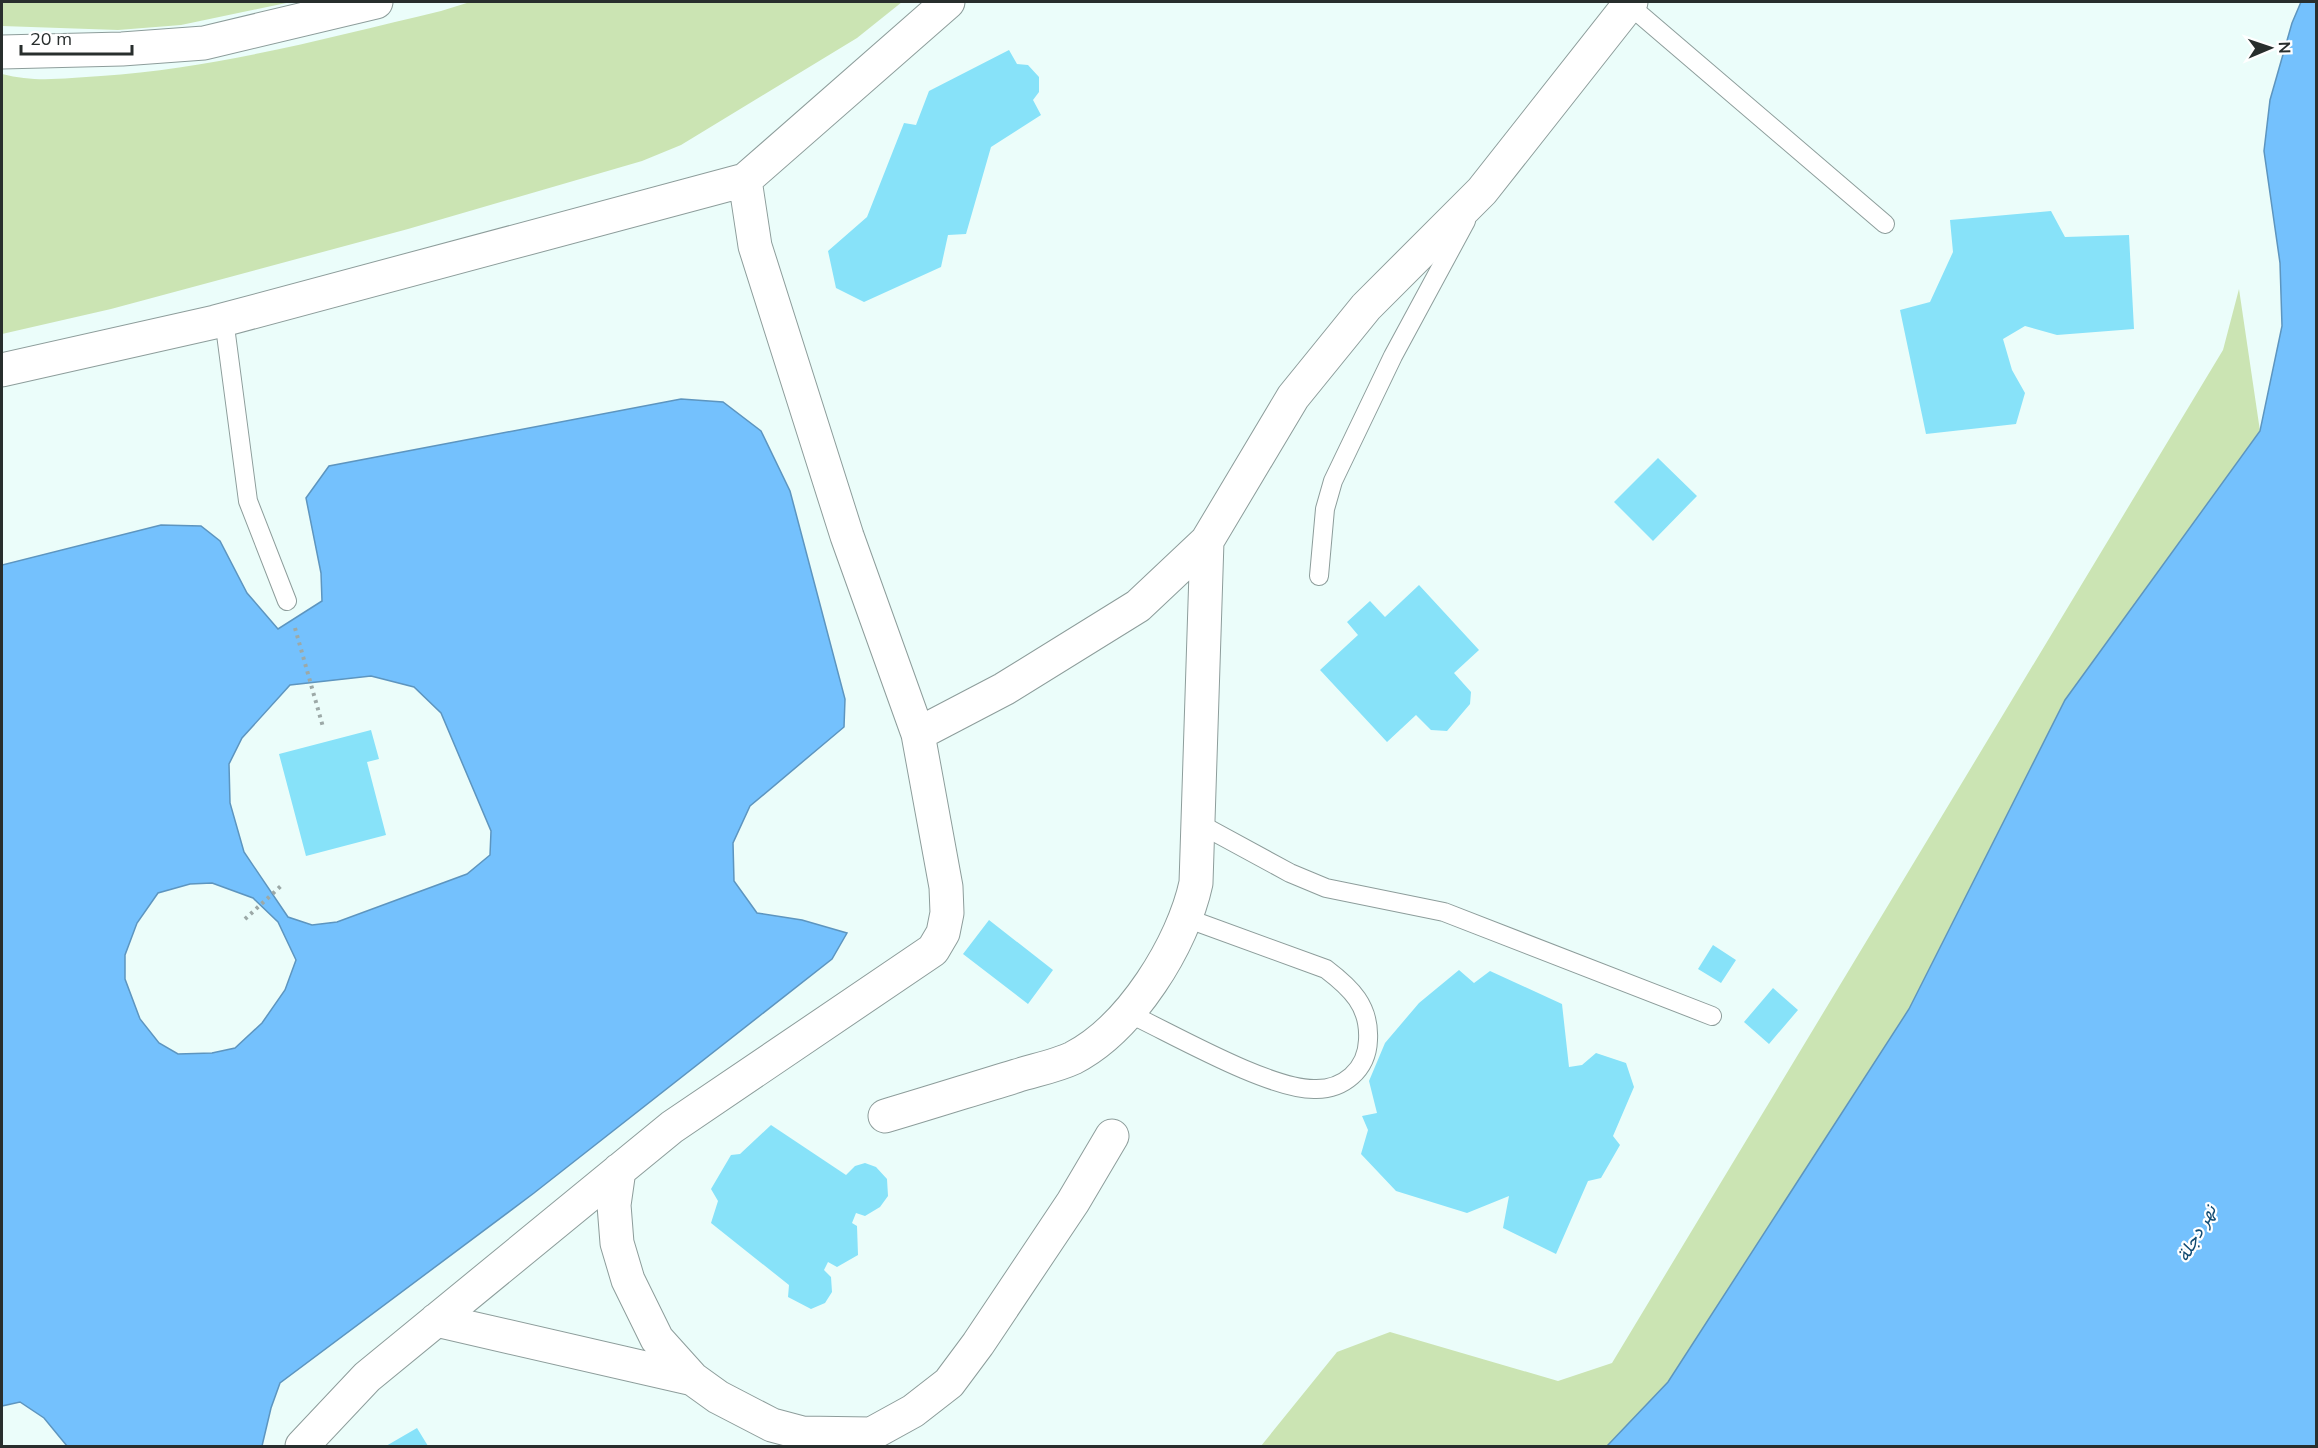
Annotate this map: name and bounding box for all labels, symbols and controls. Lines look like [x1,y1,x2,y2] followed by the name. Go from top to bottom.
[21,18,132,56] scale bar
[2240,18,2300,78] north arrow
[30,27,72,50] text: 20 m
[2275,41,2295,54] text: N
[2171,1200,2221,1265] water label: نهر دجلة

